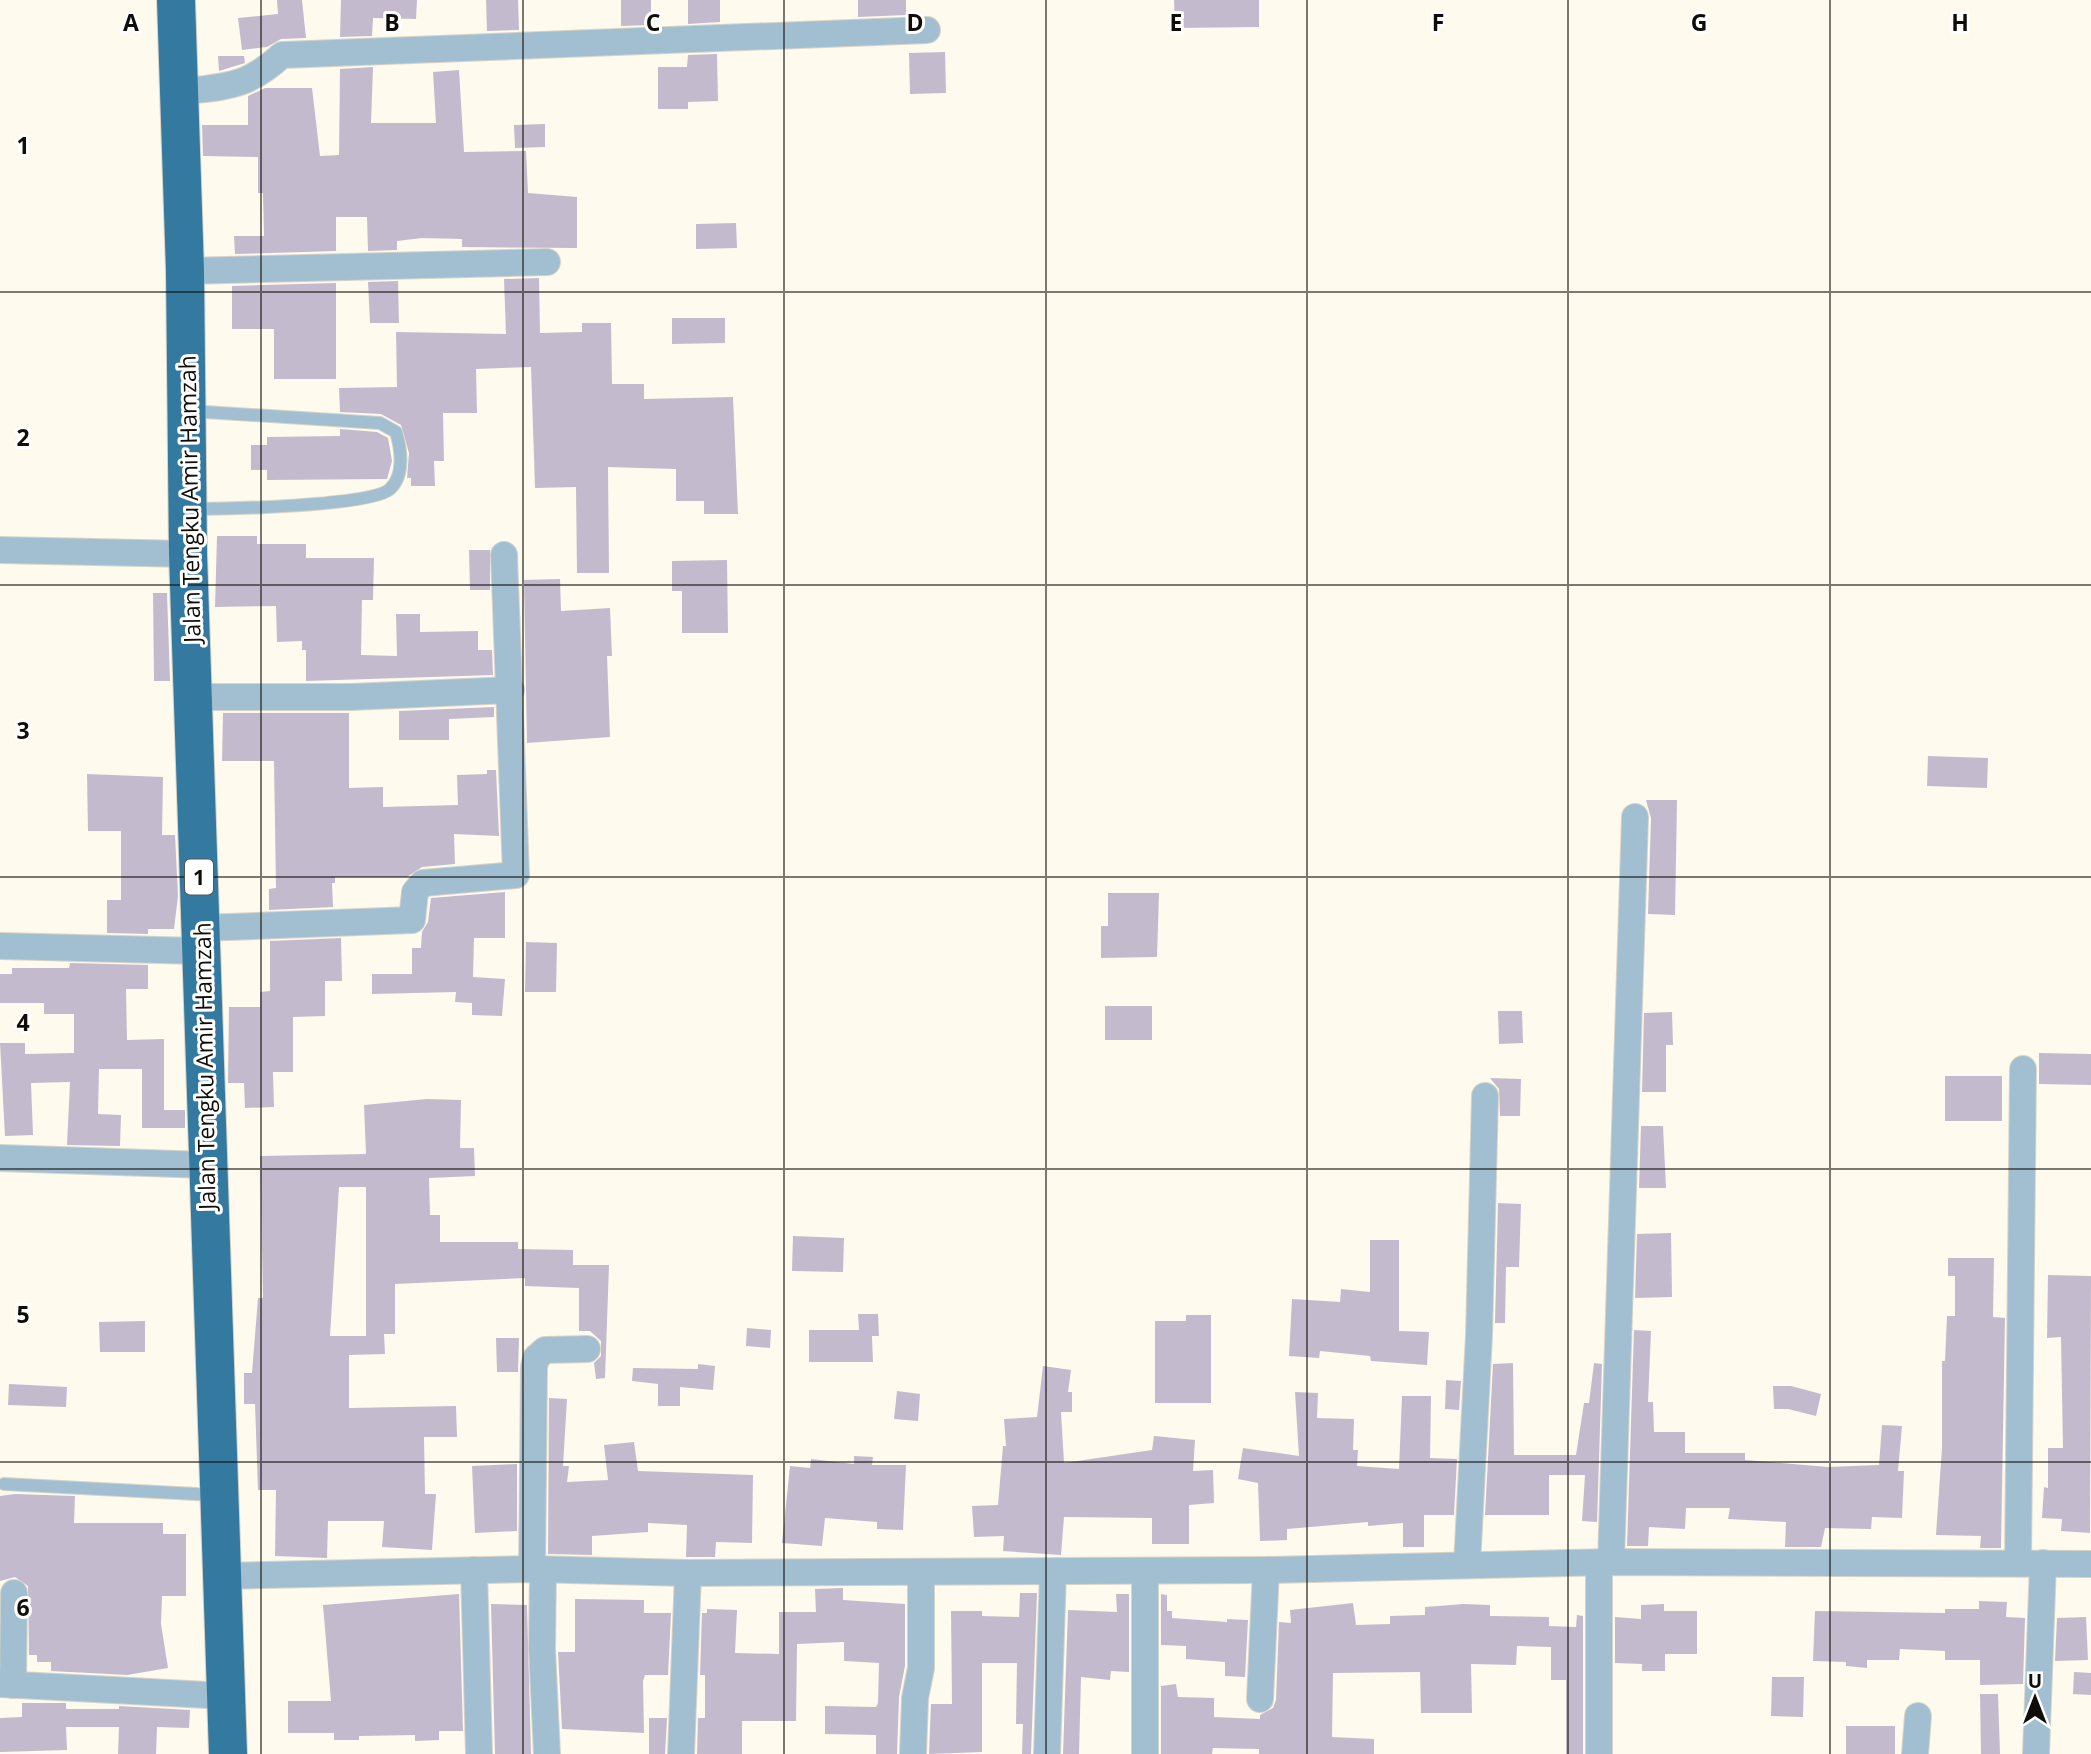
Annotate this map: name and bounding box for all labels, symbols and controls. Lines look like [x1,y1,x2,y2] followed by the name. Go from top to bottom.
[123,6,139,38] text: A
[384,6,400,38] text: B
[646,6,660,38] text: C
[906,6,924,38] text: D
[1170,6,1182,38] text: E
[1432,6,1444,38] text: F
[1691,6,1707,38] text: G
[1951,6,1969,38] text: H
[16,129,30,161] text: 1
[170,355,208,645] street label: Jalan Tengku Amir Hamzah
[16,421,30,453] text: 2
[16,714,30,746] text: 3
[185,860,213,894] road number: 1
[185,922,223,1212] street label: Jalan Tengku Amir Hamzah
[16,1006,30,1038] text: 4
[16,1298,30,1330] text: 5
[16,1591,30,1623] text: 6
[2000,1663,2070,1733] north arrow
[2028,1668,2042,1694] text: U

